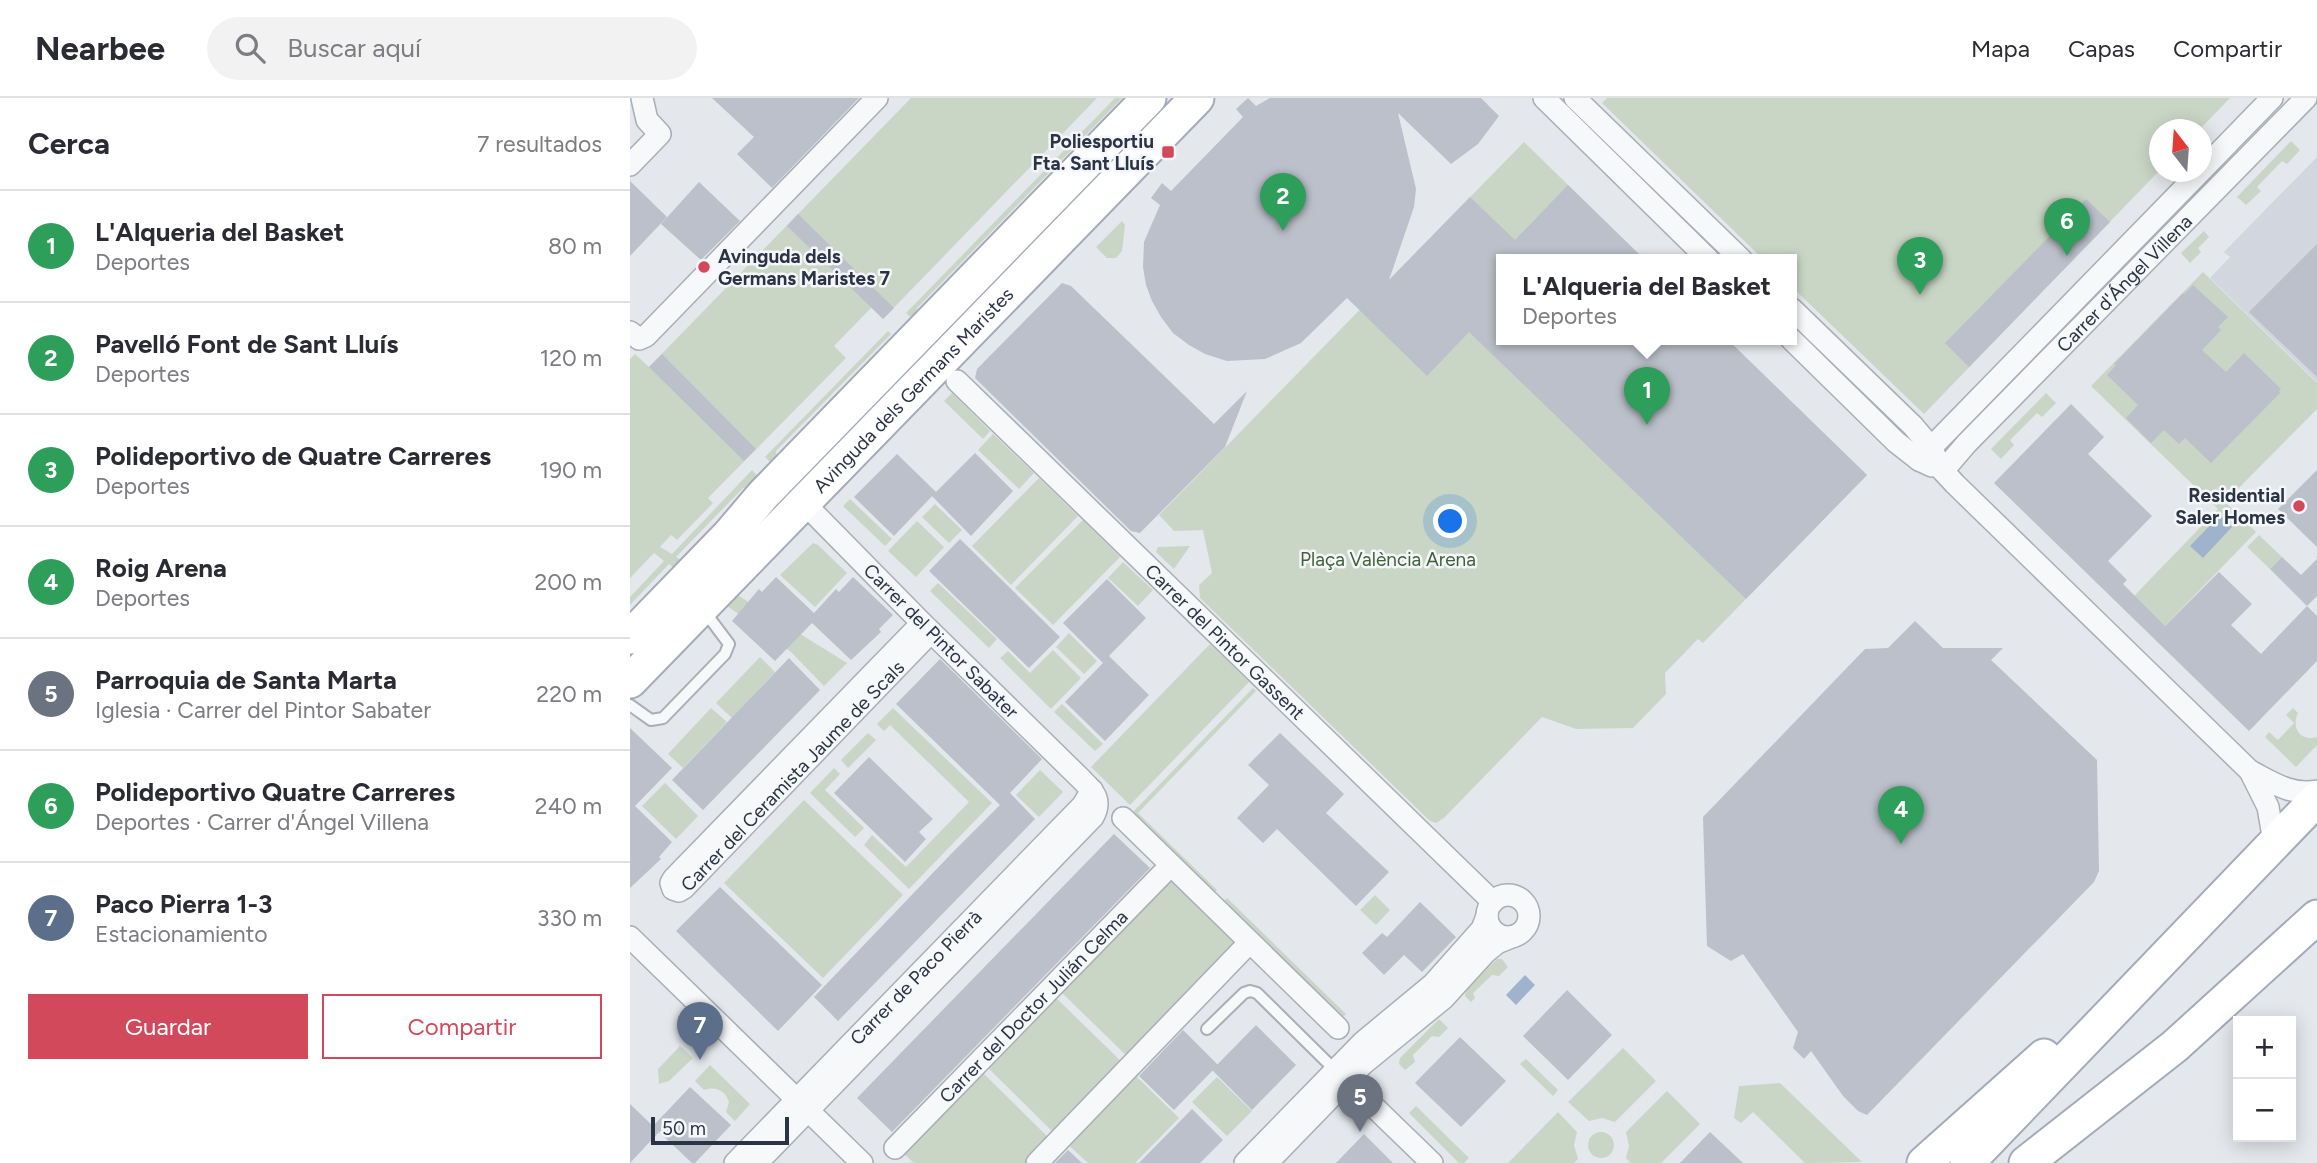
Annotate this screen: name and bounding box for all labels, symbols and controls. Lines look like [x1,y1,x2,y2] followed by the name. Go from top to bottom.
[207,17,697,80] search box
[35,29,165,68] text: Nearbee
[231,29,269,67] icon: search
[287,32,421,64] text: Buscar aquí
[1971,34,2030,63] text: Mapa
[2068,34,2135,63] text: Capas
[2173,34,2282,63] text: Compartir
[2149,119,2212,182] north arrow
[28,125,110,162] text: Cerca
[477,130,602,158] text: 7 resultados
[1033,130,1154,175] place label: Poliesportiu Fta. Sant Lluís
[1160,144,1176,160] marker: Poliesportiu Fta. Sant Lluís
[1260,173,1306,231] pin: 2
[2044,198,2090,256] pin: 6
[2052,210,2197,357] street label: Carrer d'Ángel Villena
[95,216,344,248] text: L'Alqueria del Basket
[46,232,56,260] text: 1
[548,232,602,260] text: 80 m
[1897,237,1943,295] pin: 3
[718,245,890,290] place label: Avinguda dels Germans Maristes 7
[95,248,190,276] text: Deportes
[1496,254,1797,345] popup
[696,259,712,275] marker: Avinguda dels Germans Maristes 7
[1522,270,1771,302] text: L'Alqueria del Basket
[808,282,1018,497] street label: Avinguda dels Germans Maristes
[1522,302,1617,330] text: Deportes
[95,328,398,360] text: Pavelló Font de Sant Lluís
[44,344,58,372] text: 2
[540,344,602,372] text: 120 m
[95,360,190,388] text: Deportes
[1624,367,1670,425] pin: 1
[95,440,491,472] text: Polideportivo de Quatre Carreres
[45,456,57,484] text: 3
[539,456,602,484] text: 190 m
[95,472,190,500] text: Deportes
[2175,484,2285,529] place label: Residential Saler Homes
[2291,498,2307,514] marker: Residential Saler Homes
[1433,504,1467,538] your location
[1300,548,1476,571] park label: Plaça València Arena
[95,552,227,584] text: Roig Arena
[859,559,1024,724] street label: Carrer del Pintor Sabater
[1141,559,1310,724] street label: Carrer del Pintor Gassent
[44,568,58,596] text: 4
[534,568,602,596] text: 200 m
[95,584,190,612] text: Deportes
[676,656,909,896] street label: Carrer del Ceramista Jaume de Scals
[95,664,397,696] text: Parroquia de Santa Marta
[44,680,58,708] text: 5
[536,680,602,708] text: 220 m
[95,696,431,724] text: Iglesia · Carrer del Pintor Sabater
[95,776,455,808] text: Polideportivo Quatre Carreres
[1878,786,1924,844] pin: 4
[44,792,58,820] text: 6
[535,792,602,820] text: 240 m
[95,808,429,836] text: Deportes · Carrer d'Ángel Villena
[95,888,272,920] text: Paco Pierra 1-3
[45,904,57,932] text: 7
[537,904,602,932] text: 330 m
[845,905,986,1049] street label: Carrer de Paco Pierrà
[934,905,1132,1107] street label: Carrer del Doctor Julián Celma
[95,920,268,948] text: Estacionamiento
[28,994,308,1059] button: Guardar
[322,994,602,1059] button: Compartir
[677,1002,723,1060] pin: 7
[2233,1016,2296,1142] map controls
[2233,1016,2296,1079] button: +
[1337,1074,1383,1132] pin: 5
[2233,1079,2296,1142] button: −
[651,1114,789,1146] scale bar
[662,1117,706,1140] text: 50 m

